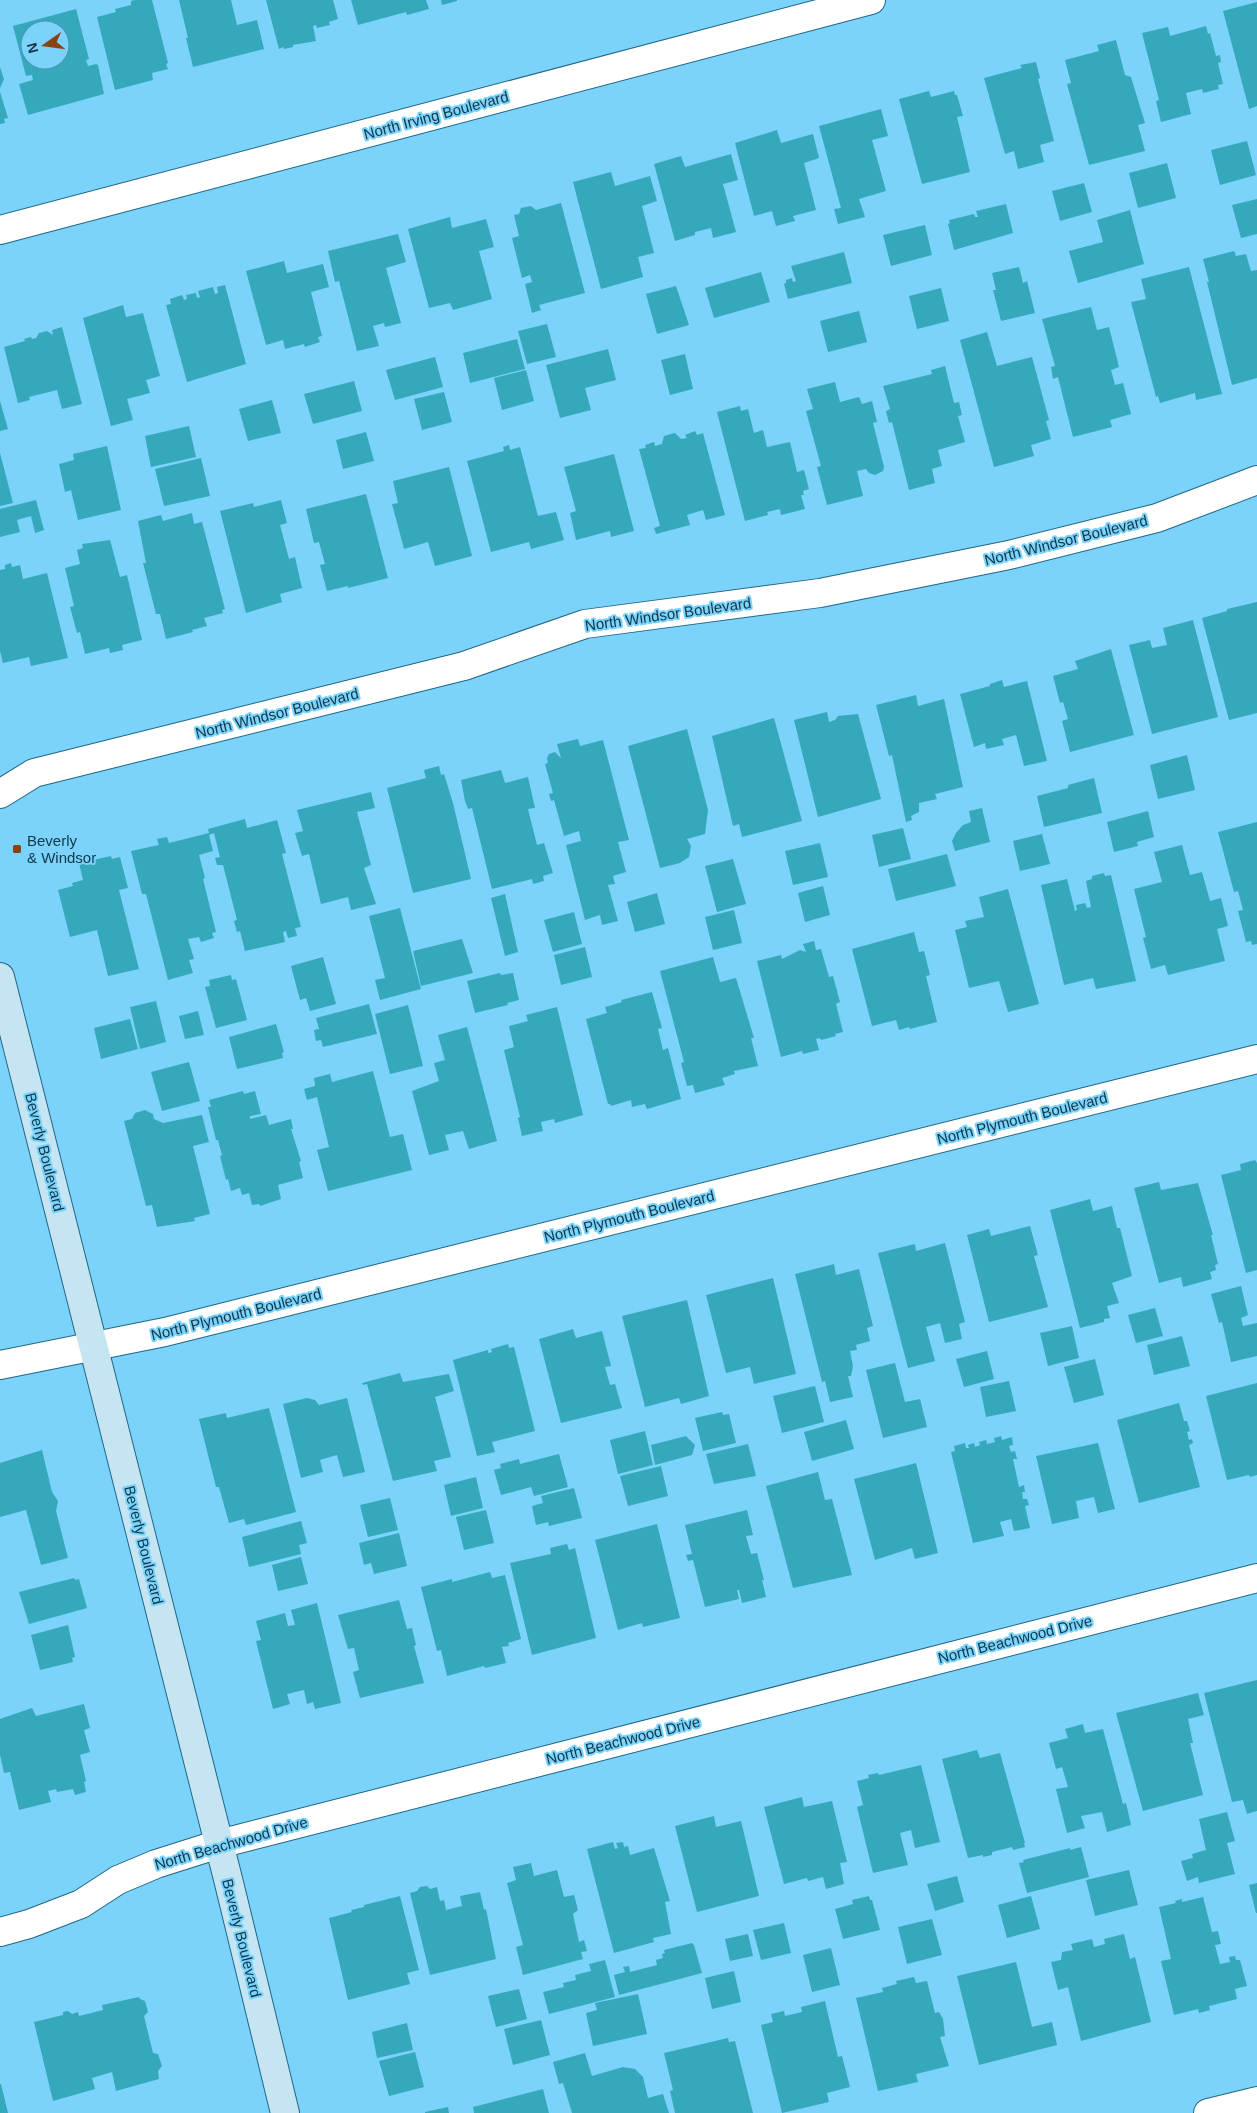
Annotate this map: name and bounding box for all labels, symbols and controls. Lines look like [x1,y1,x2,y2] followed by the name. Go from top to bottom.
[20,20,70,70] north arrow
[23,41,41,55] text: N
[362,87,510,143] street label: North Irving Boulevard
[983,511,1149,569] street label: North Windsor Boulevard
[584,594,752,634] street label: North Windsor Boulevard
[194,684,360,742] street label: North Windsor Boulevard
[27,832,96,866] place label: Beverly & Windsor
[11,843,23,855] marker: Beverly & Windsor
[935,1089,1109,1147] street label: North Plymouth Boulevard
[22,1091,68,1213] street label: Beverly Boulevard
[542,1187,716,1245] street label: North Plymouth Boulevard
[149,1285,323,1343] street label: North Plymouth Boulevard
[121,1484,167,1606] street label: Beverly Boulevard
[936,1612,1094,1666] street label: North Beachwood Drive
[544,1713,702,1767] street label: North Beachwood Drive
[153,1813,309,1873] street label: North Beachwood Drive
[219,1877,265,1999] street label: Beverly Boulevard

